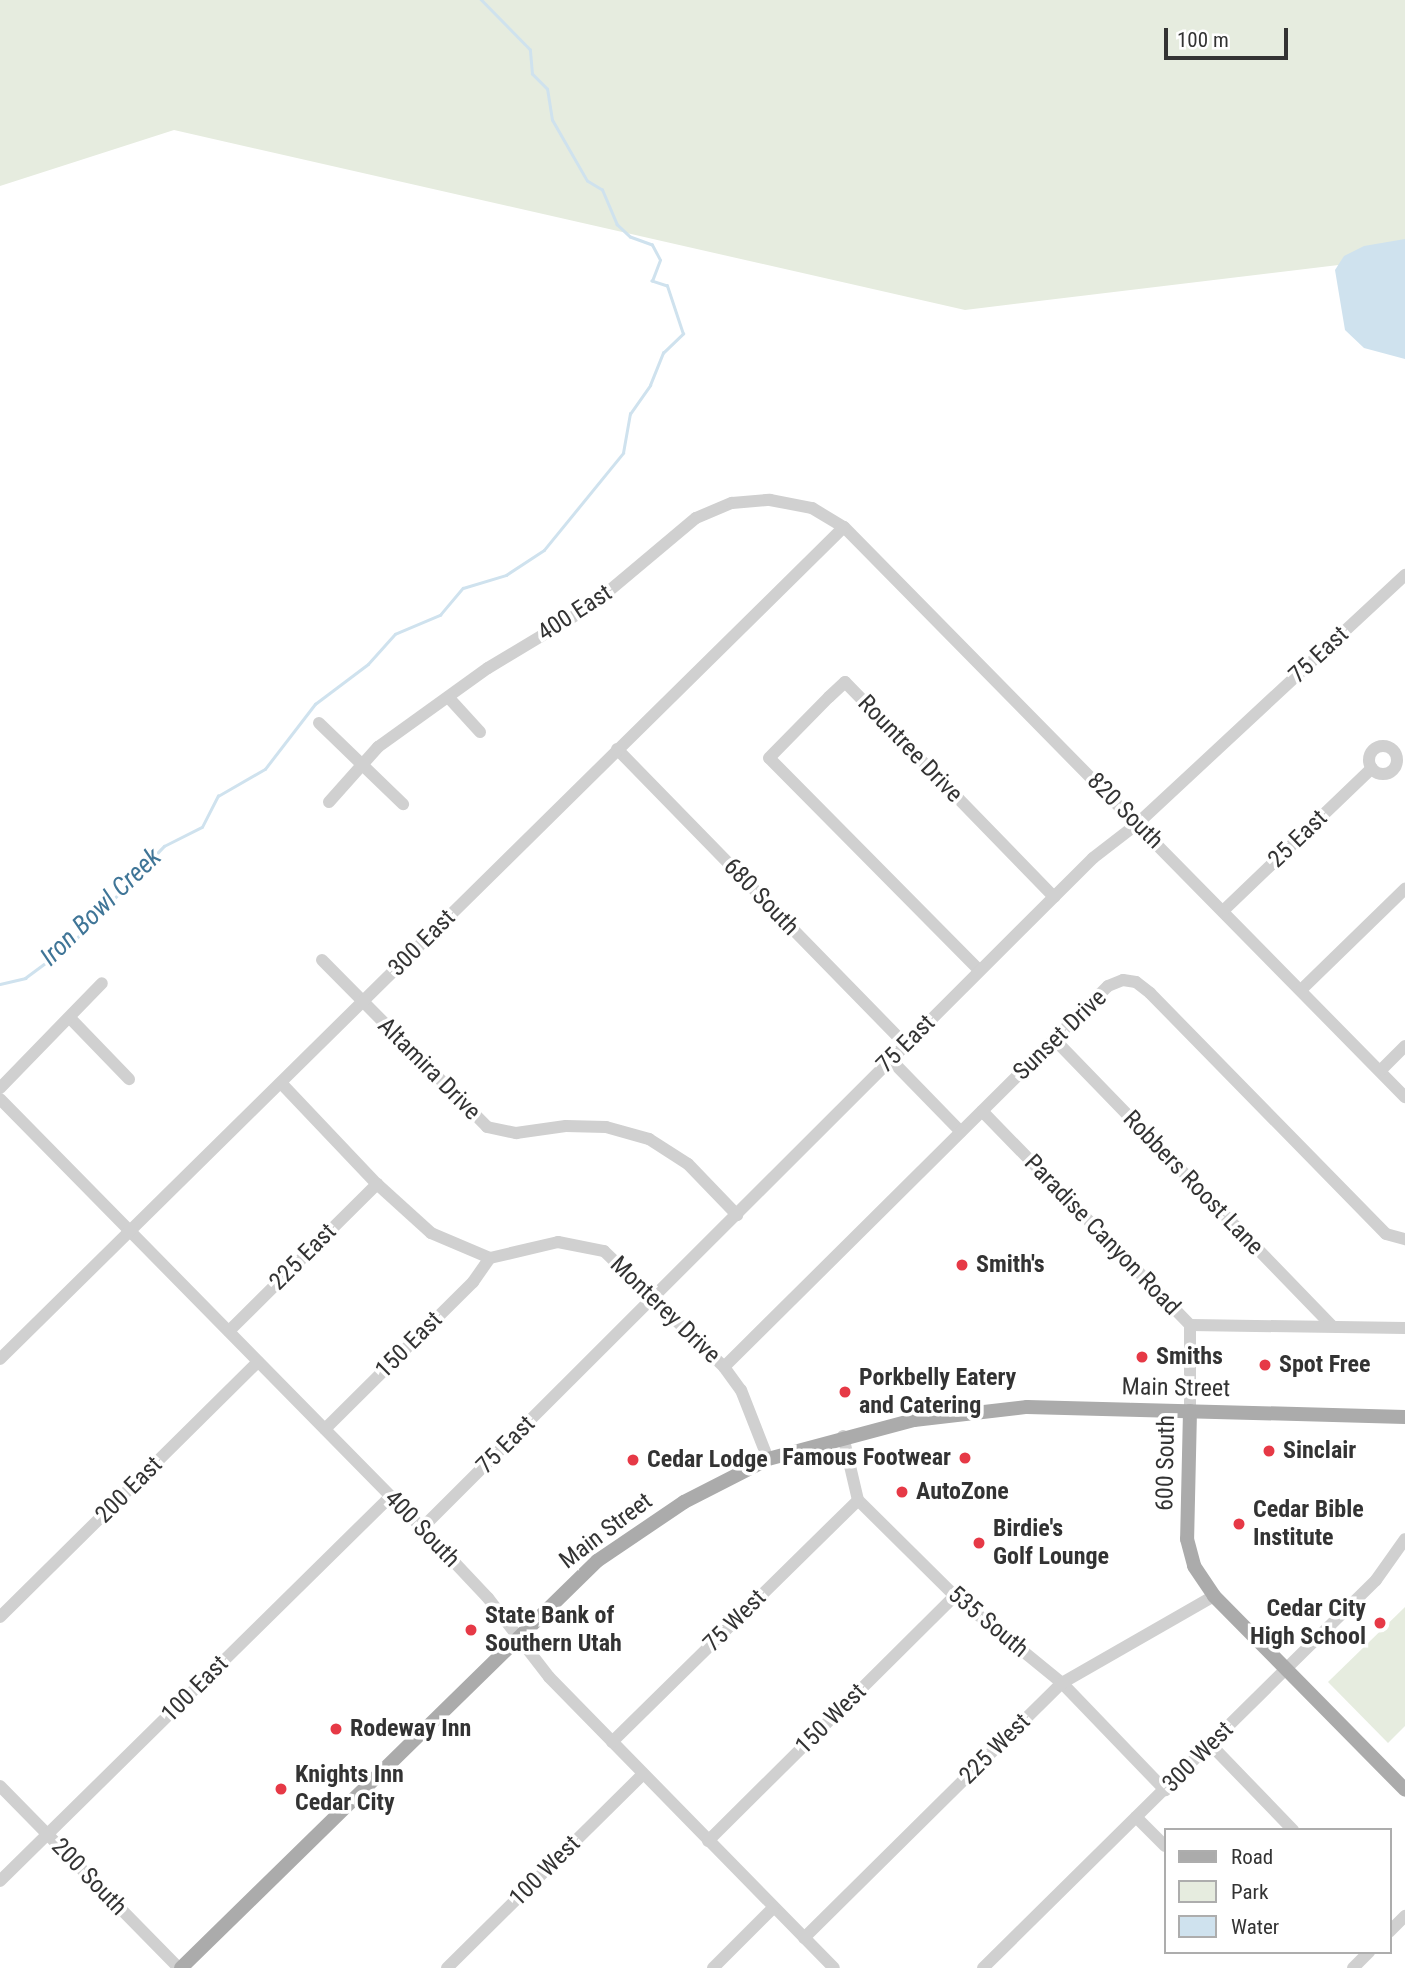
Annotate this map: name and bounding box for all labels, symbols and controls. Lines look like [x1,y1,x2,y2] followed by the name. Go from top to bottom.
[1167,14,1291,58] scale bar
[1177,28,1229,52] text: 100 m
[533,578,617,648] street label: 400 East
[1283,620,1355,690] street label: 75 East
[852,689,968,809] street label: Rountree Drive
[1081,767,1169,855] street label: 820 South
[1263,804,1333,874] street label: 25 East
[34,842,168,972] water label: Iron Bowl Creek
[717,853,805,941] street label: 680 South
[383,904,461,982] street label: 300 East
[1007,984,1113,1086] street label: Sunset Drive
[871,1009,941,1079] street label: 75 East
[372,1012,486,1126] street label: Altamira Drive
[1117,1105,1269,1261] street label: Robbers Roost Lane
[1018,1149,1186,1321] street label: Paradise Canyon Road
[264,1218,342,1296] street label: 225 East
[604,1250,726,1370] street label: Monterey Drive
[976,1251,1045,1279] place label: Smith's
[954,1257,970,1273] marker: Smith's
[370,1306,448,1384] street label: 150 East
[1156,1343,1223,1371] place label: Smiths
[1134,1349,1150,1365] marker: Smiths
[1279,1351,1370,1379] place label: Spot Free
[1257,1357,1273,1373] marker: Spot Free
[859,1364,1016,1420] place label: Porkbelly Eatery and Catering
[1122,1373,1230,1403] street label: Main Street
[837,1384,853,1400] marker: Porkbelly Eatery and Catering
[471,1410,541,1480] street label: 75 East
[1151,1415,1181,1511] street label: 600 South
[1283,1437,1356,1465] place label: Sinclair
[1261,1443,1277,1459] marker: Sinclair
[782,1444,951,1472] place label: Famous Footwear
[647,1446,768,1474] place label: Cedar Lodge
[957,1450,973,1466] marker: Famous Footwear
[90,1451,168,1529] street label: 200 East
[625,1452,641,1468] marker: Cedar Lodge
[916,1478,1009,1506] place label: AutoZone
[894,1484,910,1500] marker: AutoZone
[378,1485,466,1573] street label: 400 South
[554,1487,658,1575] street label: Main Street
[1253,1496,1364,1552] place label: Cedar Bible Institute
[993,1515,1109,1571] place label: Birdie's Golf Lounge
[1231,1516,1247,1532] marker: Cedar Bible Institute
[971,1535,987,1551] marker: Birdie's Golf Lounge
[942,1580,1034,1664] street label: 535 South
[698,1584,772,1658] street label: 75 West
[1250,1595,1366,1651] place label: Cedar City High School
[485,1602,622,1658] place label: State Bank of Southern Utah
[1372,1615,1388,1631] marker: Cedar City High School
[463,1622,479,1638] marker: State Bank of Southern Utah
[156,1650,234,1728] street label: 100 East
[790,1678,872,1760] street label: 150 West
[954,1708,1036,1790] street label: 225 West
[350,1715,471,1743] place label: Rodeway Inn
[1157,1716,1239,1798] street label: 300 West
[328,1721,344,1737] marker: Rodeway Inn
[295,1761,404,1817] place label: Knights Inn Cedar City
[273,1781,289,1797] marker: Knights Inn Cedar City
[1164,1828,1391,1954] legend
[504,1830,586,1912] street label: 100 West
[45,1833,133,1921] street label: 200 South
[1231,1845,1273,1869] text: Road
[1231,1880,1268,1904] text: Park
[1231,1915,1279,1939] text: Water

